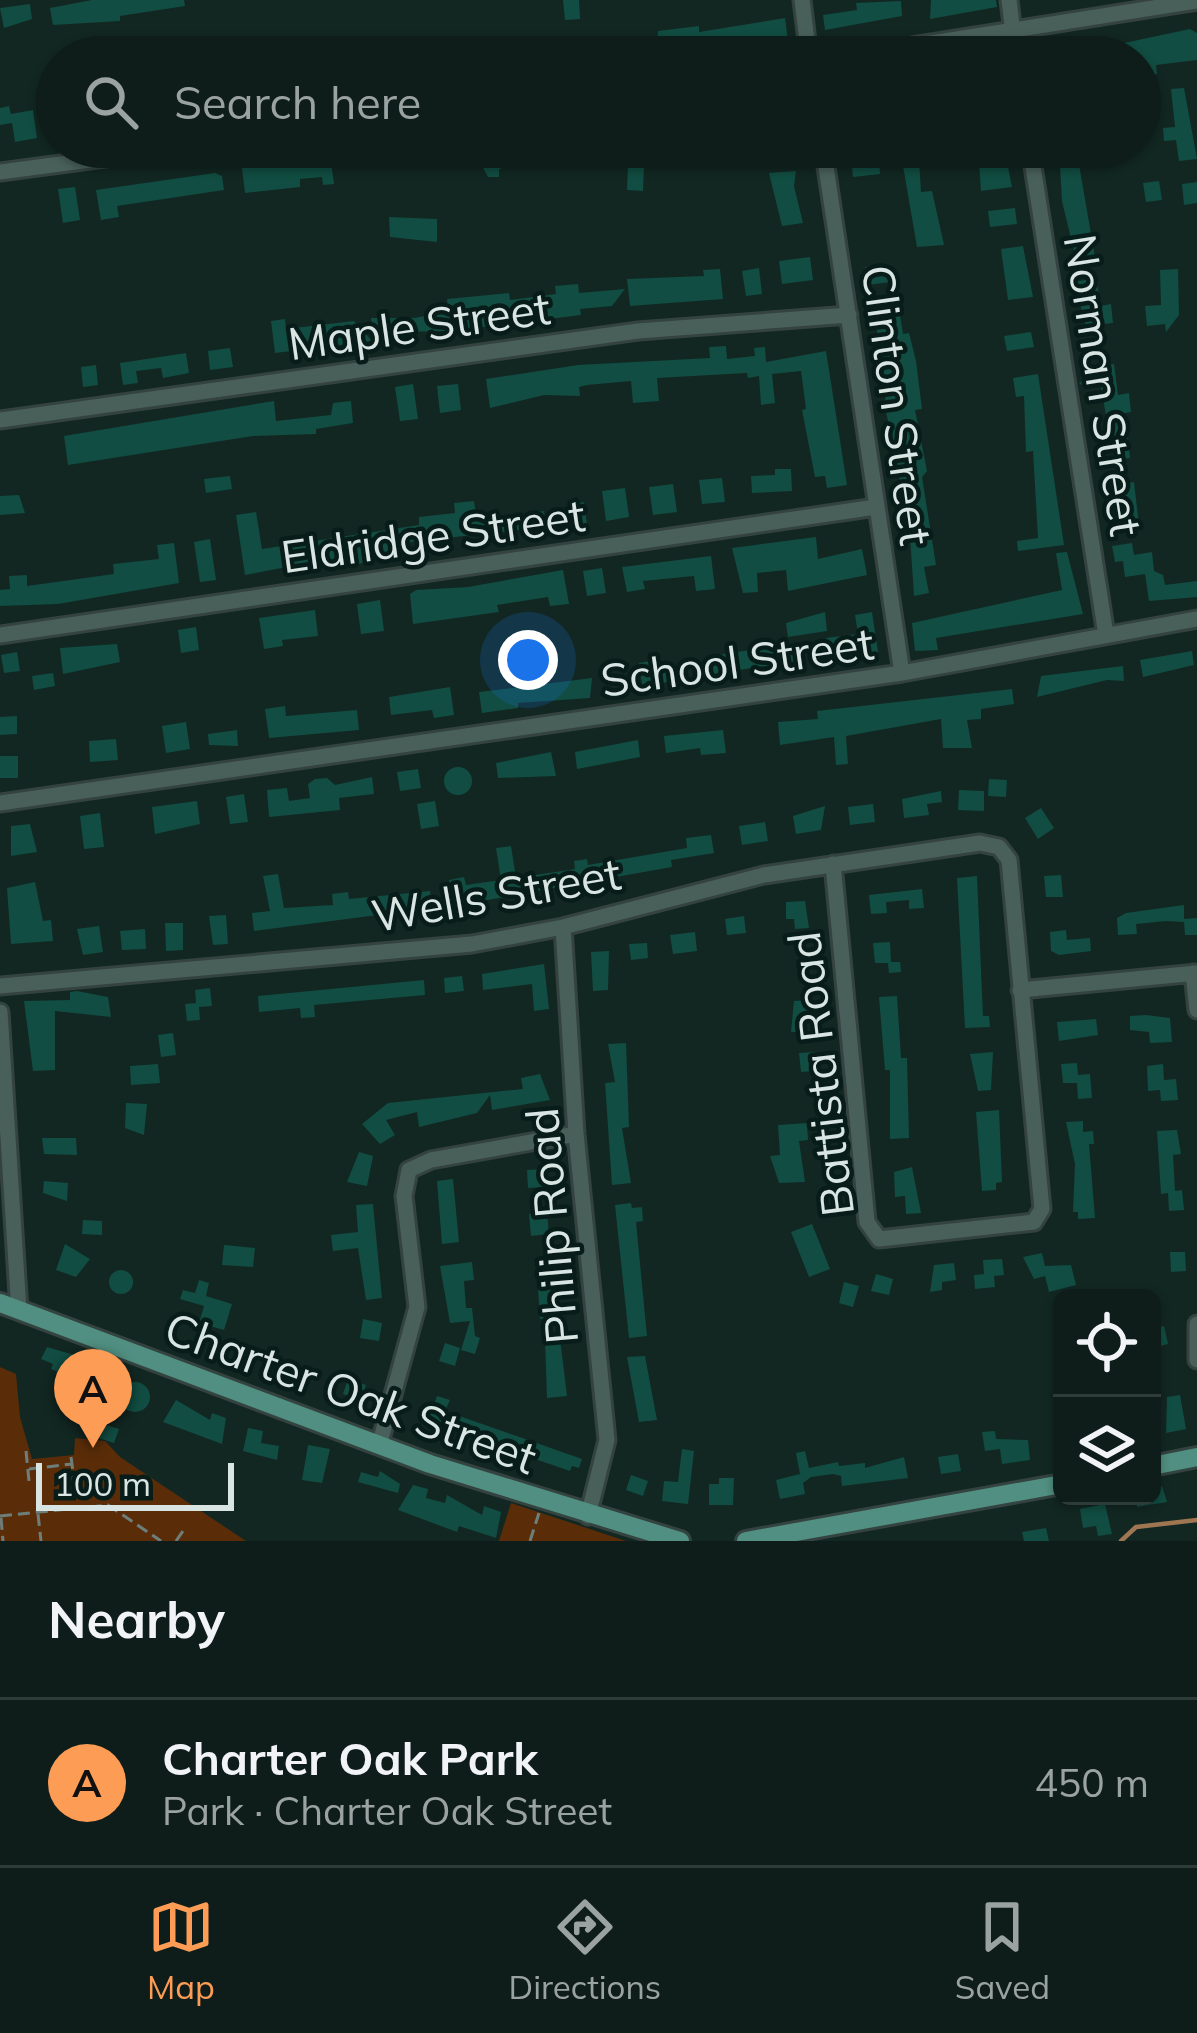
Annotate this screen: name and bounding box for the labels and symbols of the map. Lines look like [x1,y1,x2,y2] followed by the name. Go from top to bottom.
[1053,230,1155,540] street label: Norman Street
[851,261,945,549] street label: Clinton Street
[284,279,554,371] street label: Maple Street
[278,486,588,584] street label: Eldridge Street
[597,614,877,708] street label: School Street
[498,630,558,690] your location
[367,845,625,943] street label: Wells Street
[775,929,865,1219] street label: Battista Road
[513,1106,589,1346] street label: Philip Road
[158,1299,544,1485] street label: Charter Oak Street
[54,1349,132,1448] pin: A
[36,1457,234,1510] scale bar

